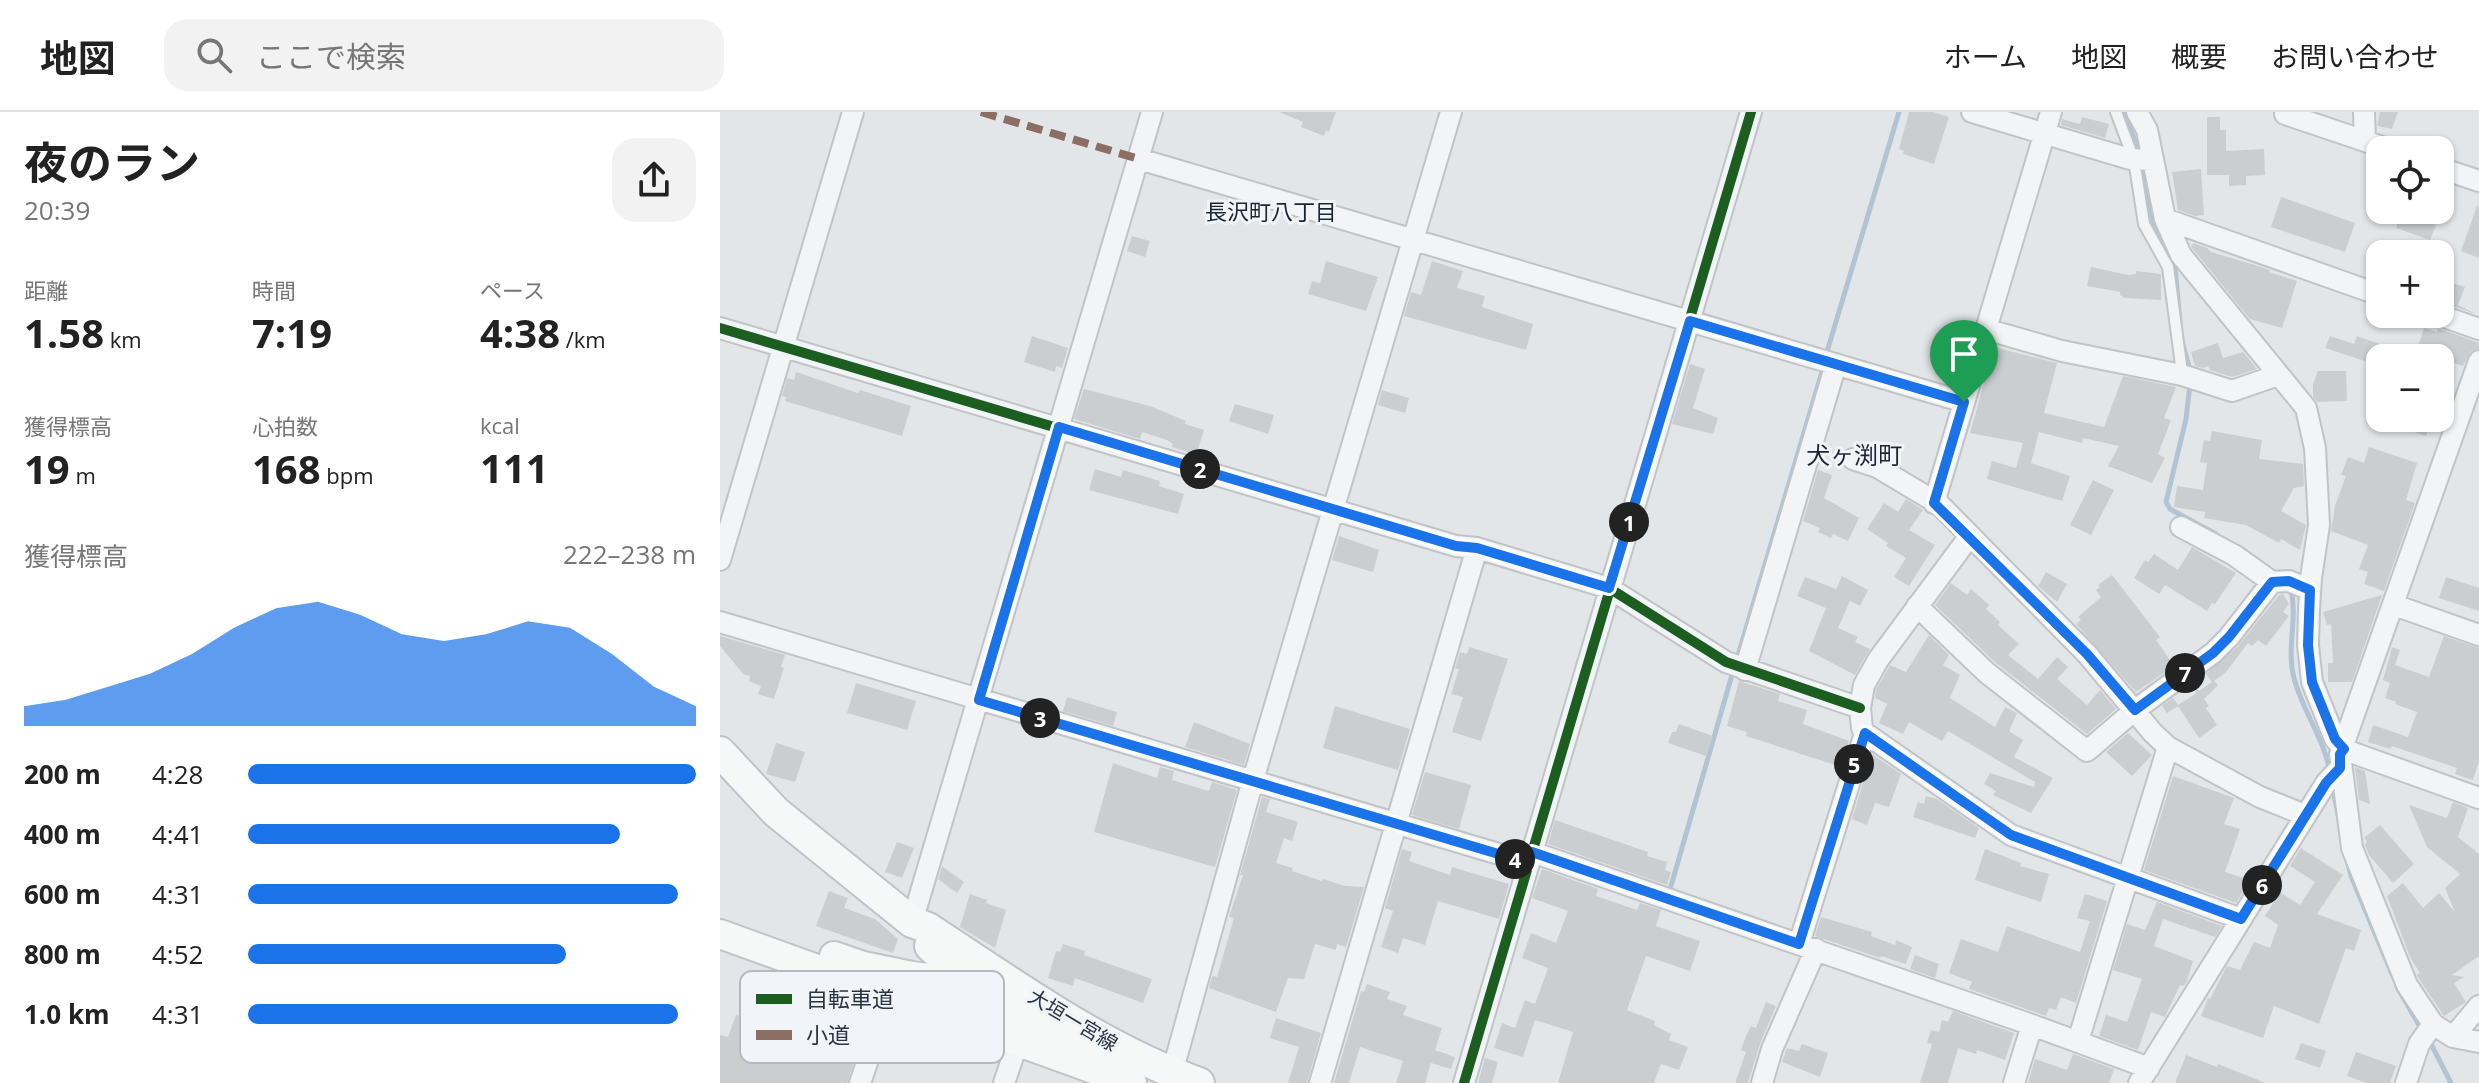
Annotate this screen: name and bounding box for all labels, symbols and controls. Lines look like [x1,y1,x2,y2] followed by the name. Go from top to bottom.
[164,19,724,91] search box
[40,31,116,83] text: 地図
[192,33,236,77] icon: search
[256,36,406,77] text: ここで検索
[1944,37,2027,75] text: ホーム
[2071,37,2127,75] text: 地図
[2171,37,2227,75] text: 概要
[2271,37,2439,75] text: お問い合わせ
[24,132,200,192] text: 夜のラン
[2366,136,2454,432] map controls
[2366,136,2454,224] button: locate
[612,138,696,222] button: share
[24,192,90,228] text: 20:39
[1205,196,1337,226] district label: 長沢町八丁目
[2366,240,2454,328] button: +
[24,275,68,305] text: 距離
[252,275,296,305] text: 時間
[480,275,545,305] text: ペース
[24,305,104,360] text: 1.58
[252,305,332,360] text: 7:19
[480,305,560,360] text: 4:38
[1930,320,1998,402] pin
[104,324,142,354] text: km
[560,324,606,354] text: /km
[1942,332,1986,376] icon: arrive
[2366,344,2454,432] button: −
[480,410,520,440] text: kcal
[24,411,112,441] text: 獲得標高
[252,411,318,441] text: 心拍数
[1806,438,1902,471] district label: 犬ヶ渕町
[480,440,549,495] text: 111
[24,441,70,496] text: 19
[252,441,321,496] text: 168
[1180,449,1220,489] pin: 2
[1194,454,1206,484] text: 2
[70,460,96,490] text: m
[321,460,374,490] text: bpm
[1609,502,1649,542] pin: 1
[1623,507,1635,537] text: 1
[563,536,696,572] text: 222–238 m
[24,538,128,574] text: 獲得標高
[2165,653,2205,693] pin: 7
[2179,658,2191,688] text: 7
[1020,698,1060,738] pin: 3
[1034,703,1046,733] text: 3
[1834,744,1874,784] pin: 5
[1848,749,1860,779] text: 5
[24,756,101,792] text: 200 m
[152,756,203,792] text: 4:28
[24,816,101,852] text: 400 m
[152,816,203,852] text: 4:41
[1495,839,1535,879] pin: 4
[1509,844,1521,874] text: 4
[2242,865,2282,905] pin: 6
[2256,870,2268,900] text: 6
[24,876,101,912] text: 600 m
[152,876,203,912] text: 4:31
[24,936,101,972] text: 800 m
[152,936,203,972] text: 4:52
[740,971,1004,1063] legend
[1023,982,1123,1057] street label: 大垣一宮線
[806,983,894,1013] text: 自転車道
[24,996,110,1032] text: 1.0 km
[152,996,203,1032] text: 4:31
[806,1019,850,1049] text: 小道

